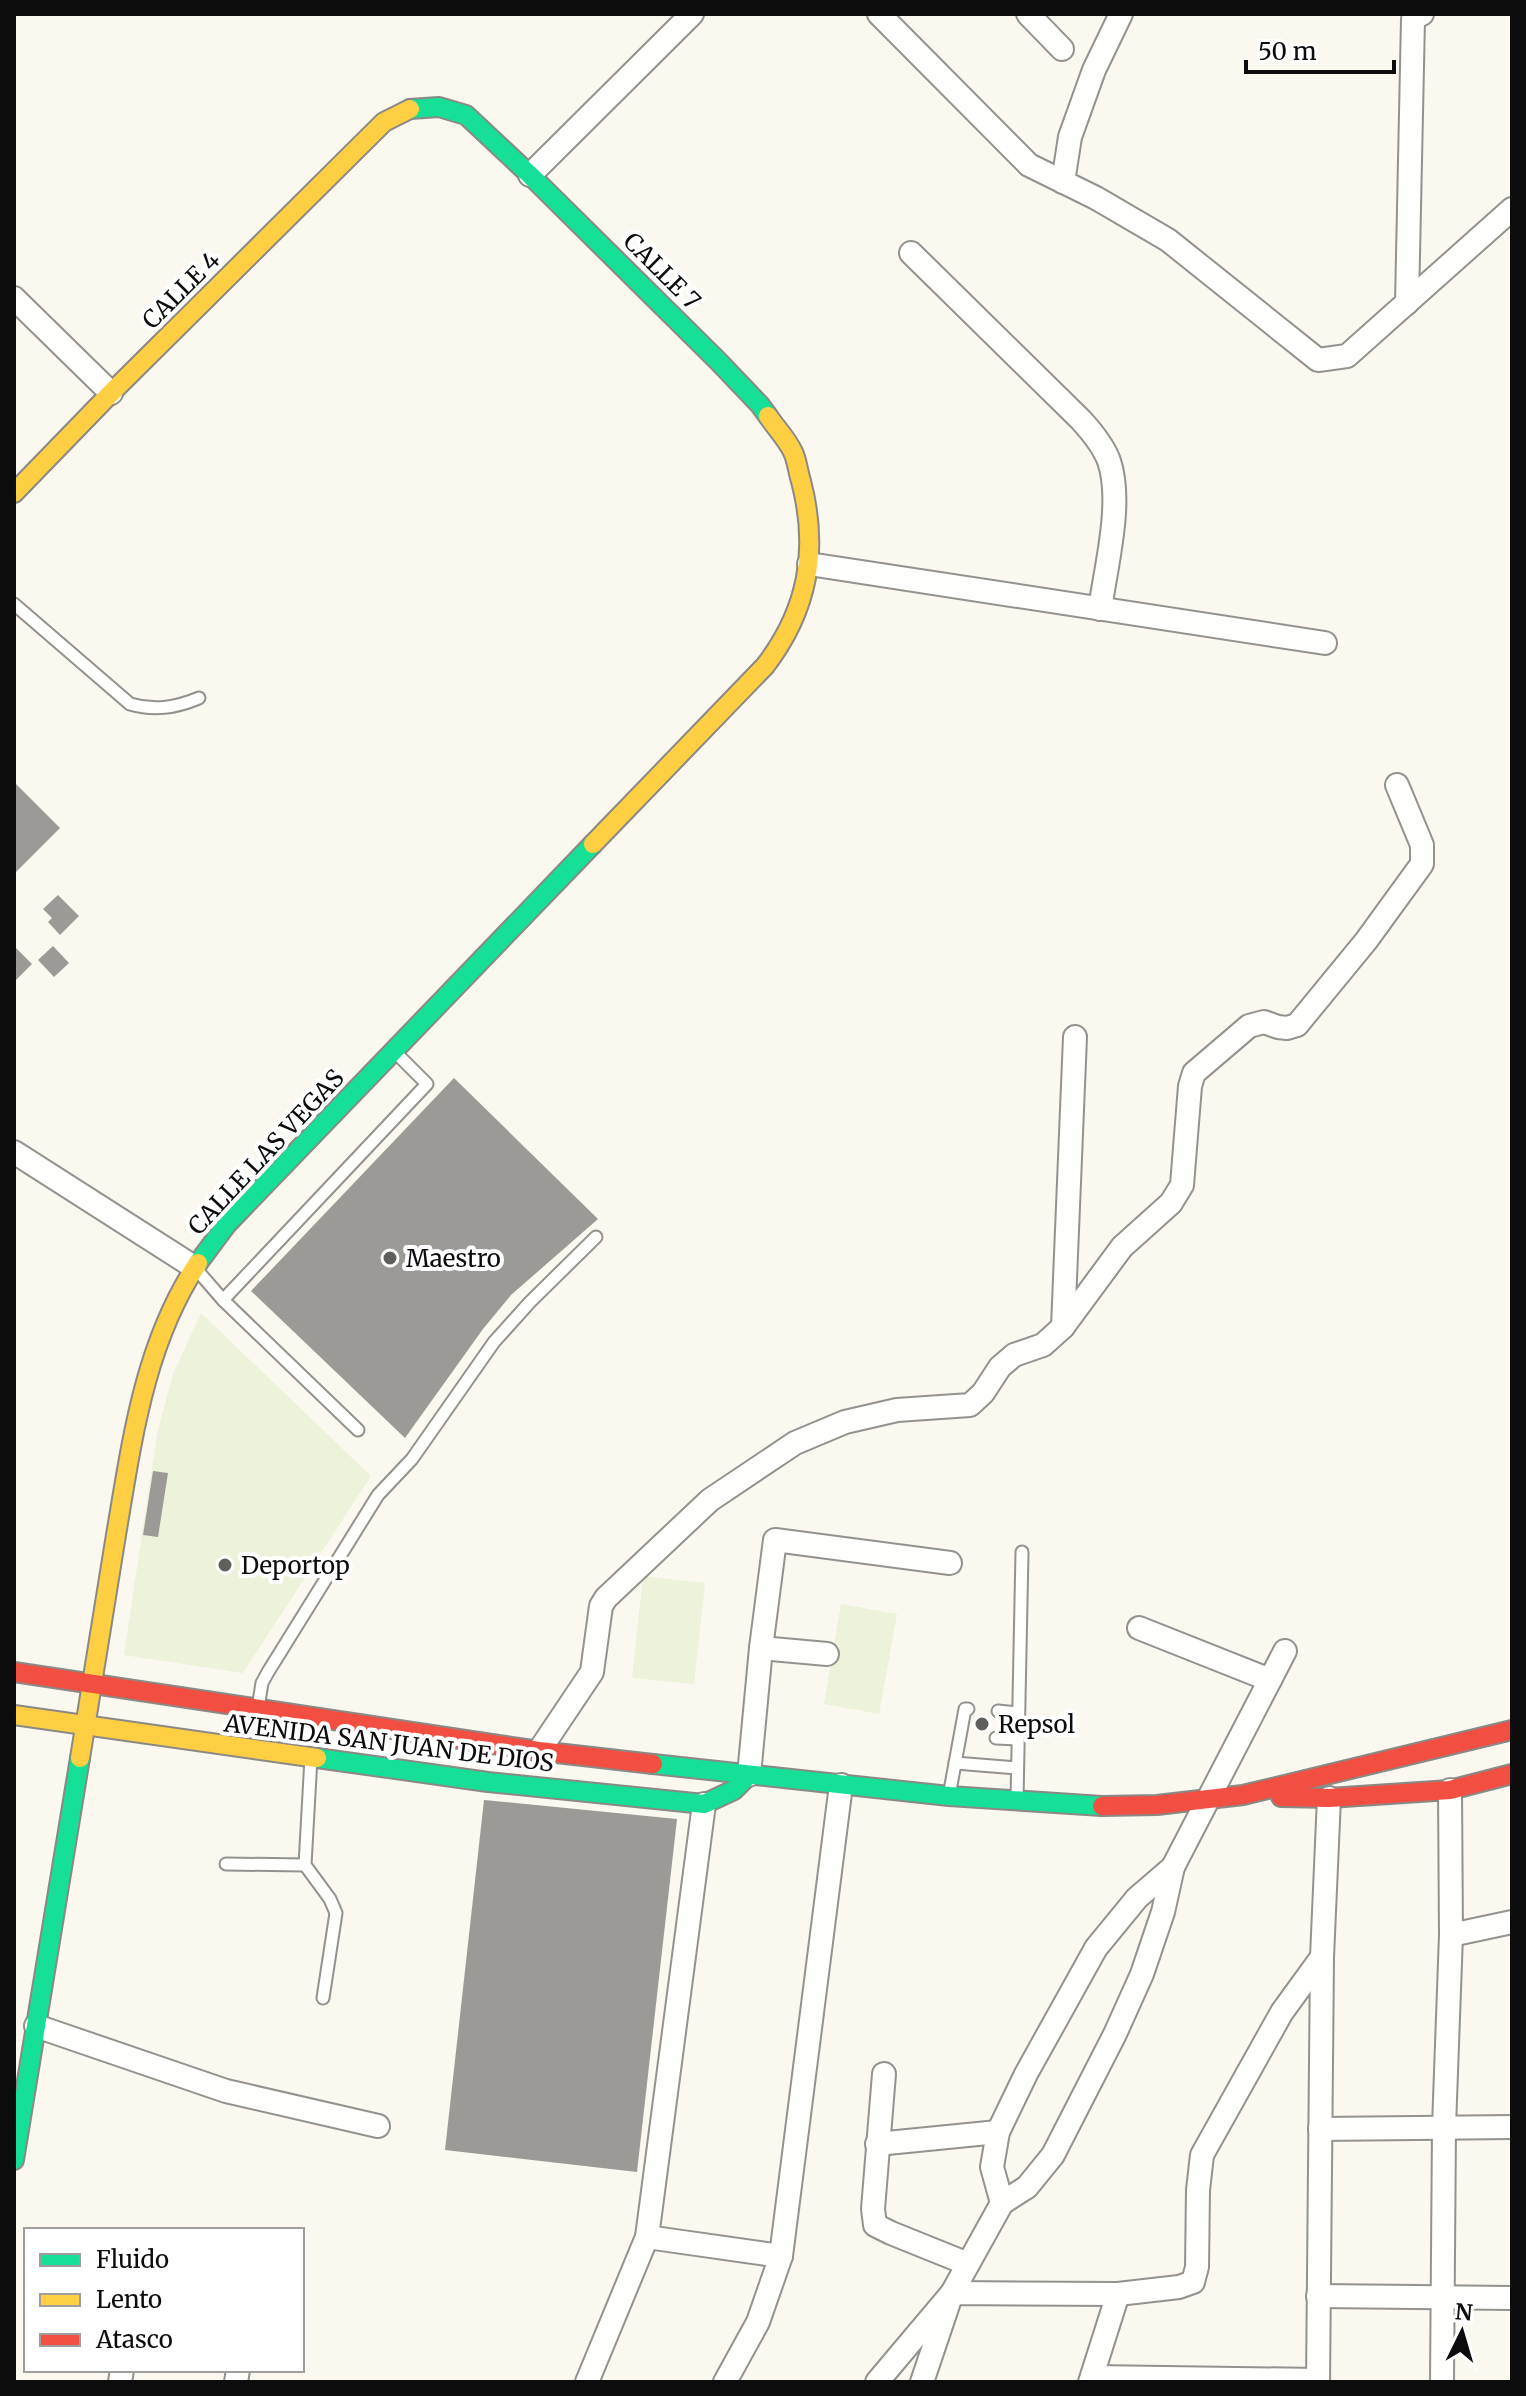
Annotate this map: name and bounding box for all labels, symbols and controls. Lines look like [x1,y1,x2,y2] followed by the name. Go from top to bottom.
[1246,24,1394,74] scale bar
[1258,36,1317,67] text: 50 m
[617,226,707,316] street label: CALLE 7
[136,244,227,335] street label: CALLE 4
[181,1063,351,1241] street label: CALLE LAS VEGAS
[406,1243,501,1274] place label: Maestro
[381,1249,399,1267] marker: Maestro
[241,1550,350,1581] place label: Deportop
[216,1556,234,1574] marker: Deportop
[221,1707,556,1779] street label: AVENIDA SAN JUAN DE DIOS
[998,1709,1075,1740] place label: Repsol
[973,1715,991,1733] marker: Repsol
[24,2228,304,2372] legend
[96,2244,169,2275] text: Fluido
[96,2284,162,2315] text: Lento
[1422,2292,1502,2372] north arrow
[1454,2297,1474,2327] text: N
[95,2324,173,2355] text: Atasco

